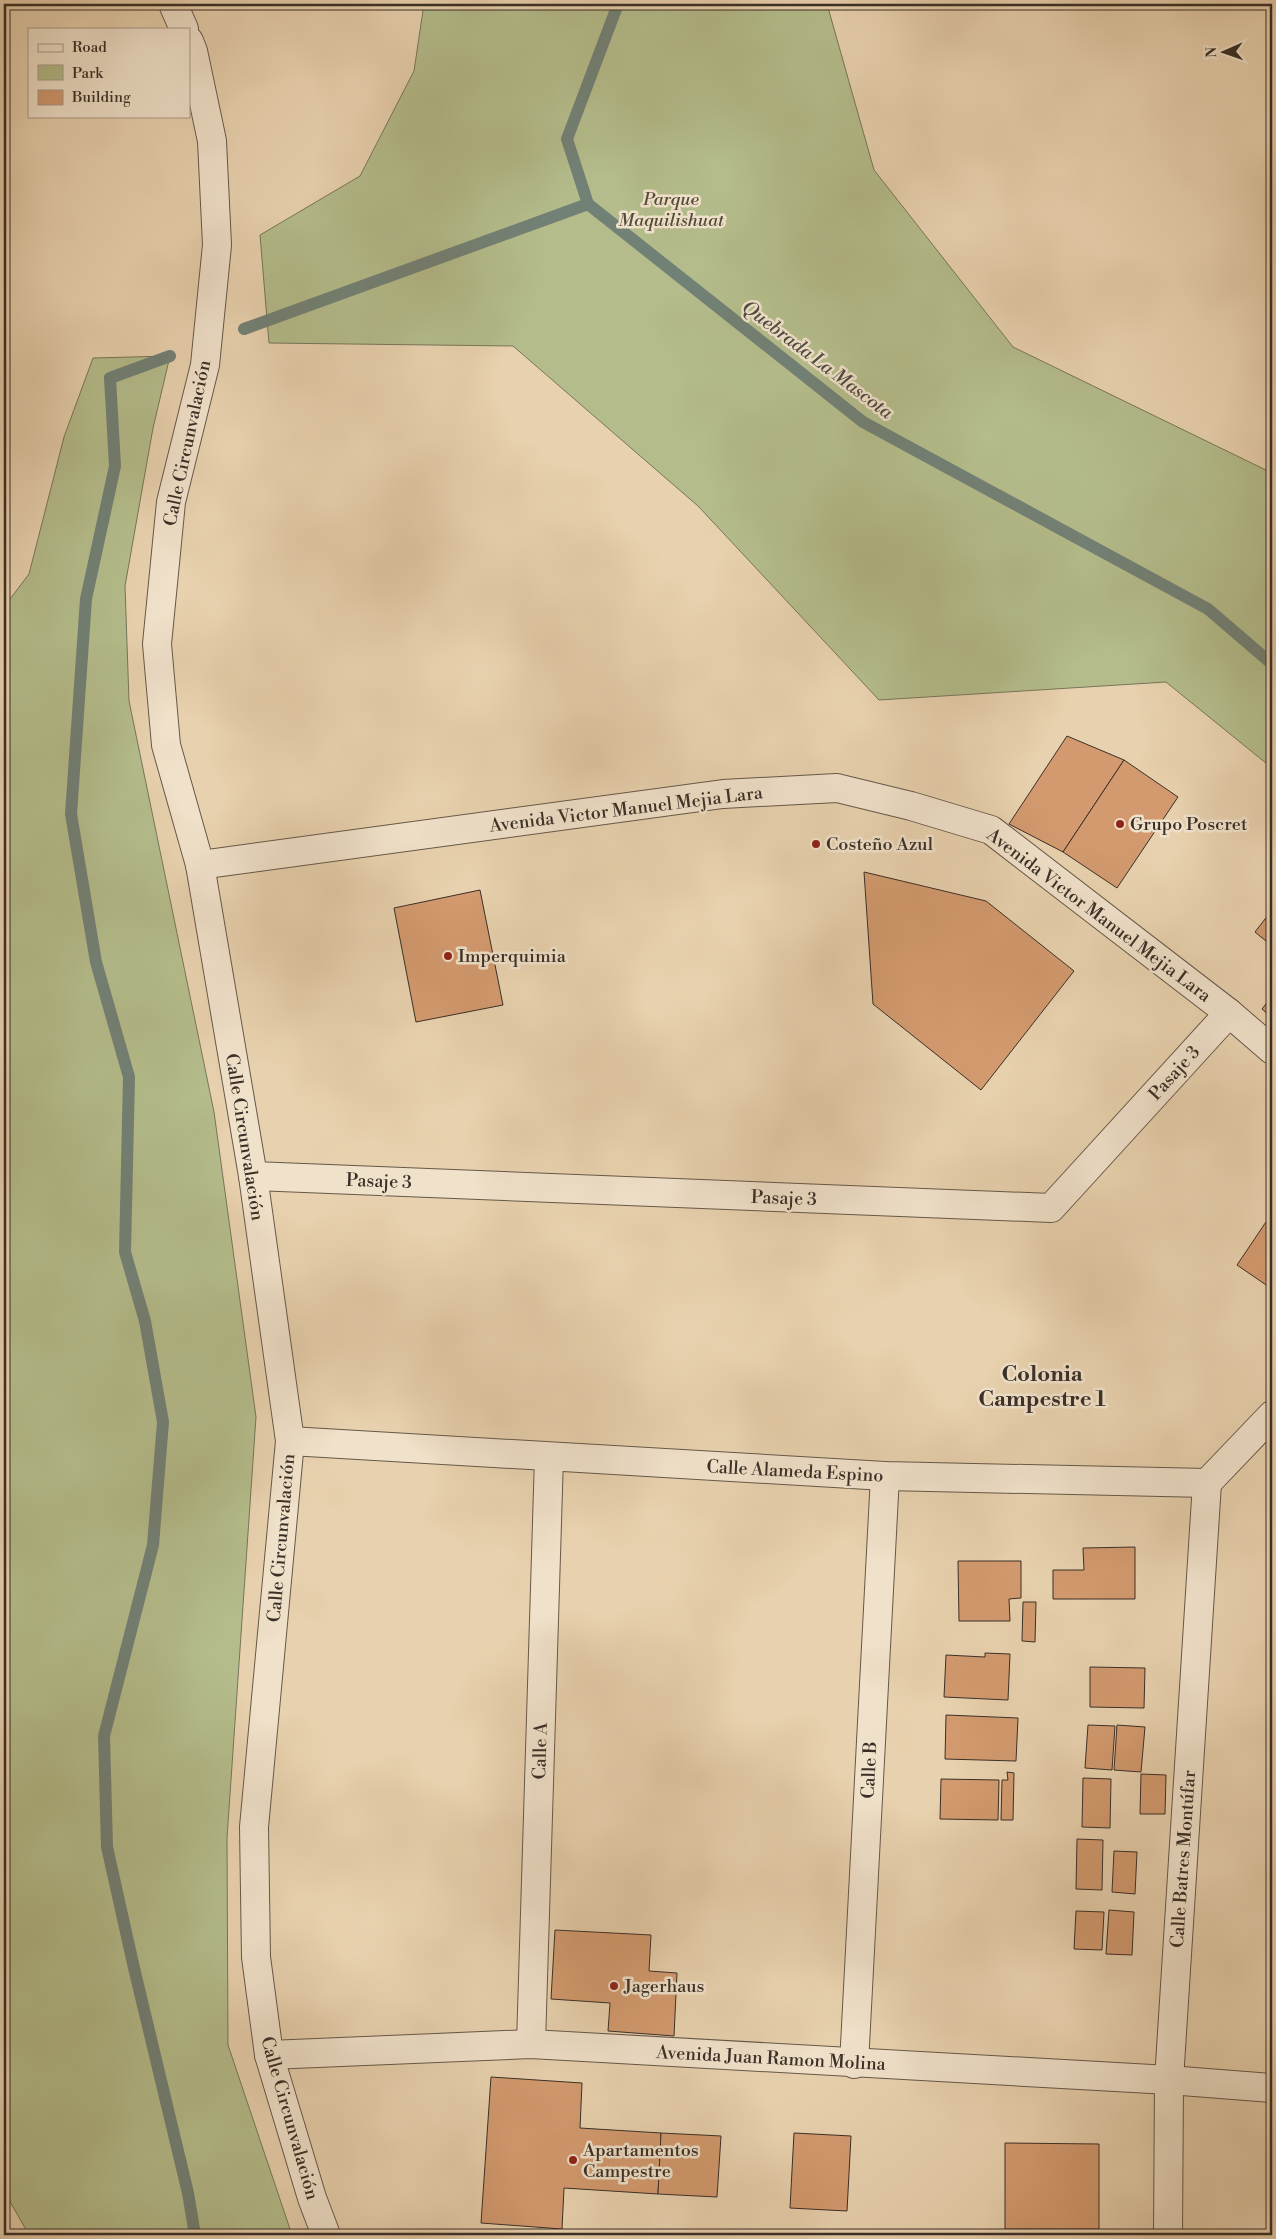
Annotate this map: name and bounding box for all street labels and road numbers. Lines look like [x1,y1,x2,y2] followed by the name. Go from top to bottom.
[159,358,216,528] street label: Calle Circunvalación
[487,781,765,838] street label: Avenida Victor Manuel Mejia Lara
[981,823,1216,1008] street label: Avenida Victor Manuel Mejia Lara
[1144,1041,1205,1106] street label: Pasaje 3
[220,1052,269,1223] street label: Calle Circunvalación
[346,1169,412,1194] street label: Pasaje 3
[751,1186,817,1211] street label: Pasaje 3
[263,1453,300,1623] street label: Calle Circunvalación
[706,1455,884,1488] street label: Calle Alameda Espino
[528,1721,553,1780] street label: Calle A
[857,1741,882,1799] street label: Calle B
[1166,1769,1201,1949] street label: Calle Batres Montúfar
[255,2034,324,2203] street label: Calle Circunvalación
[655,2041,887,2076] street label: Avenida Juan Ramon Molina

